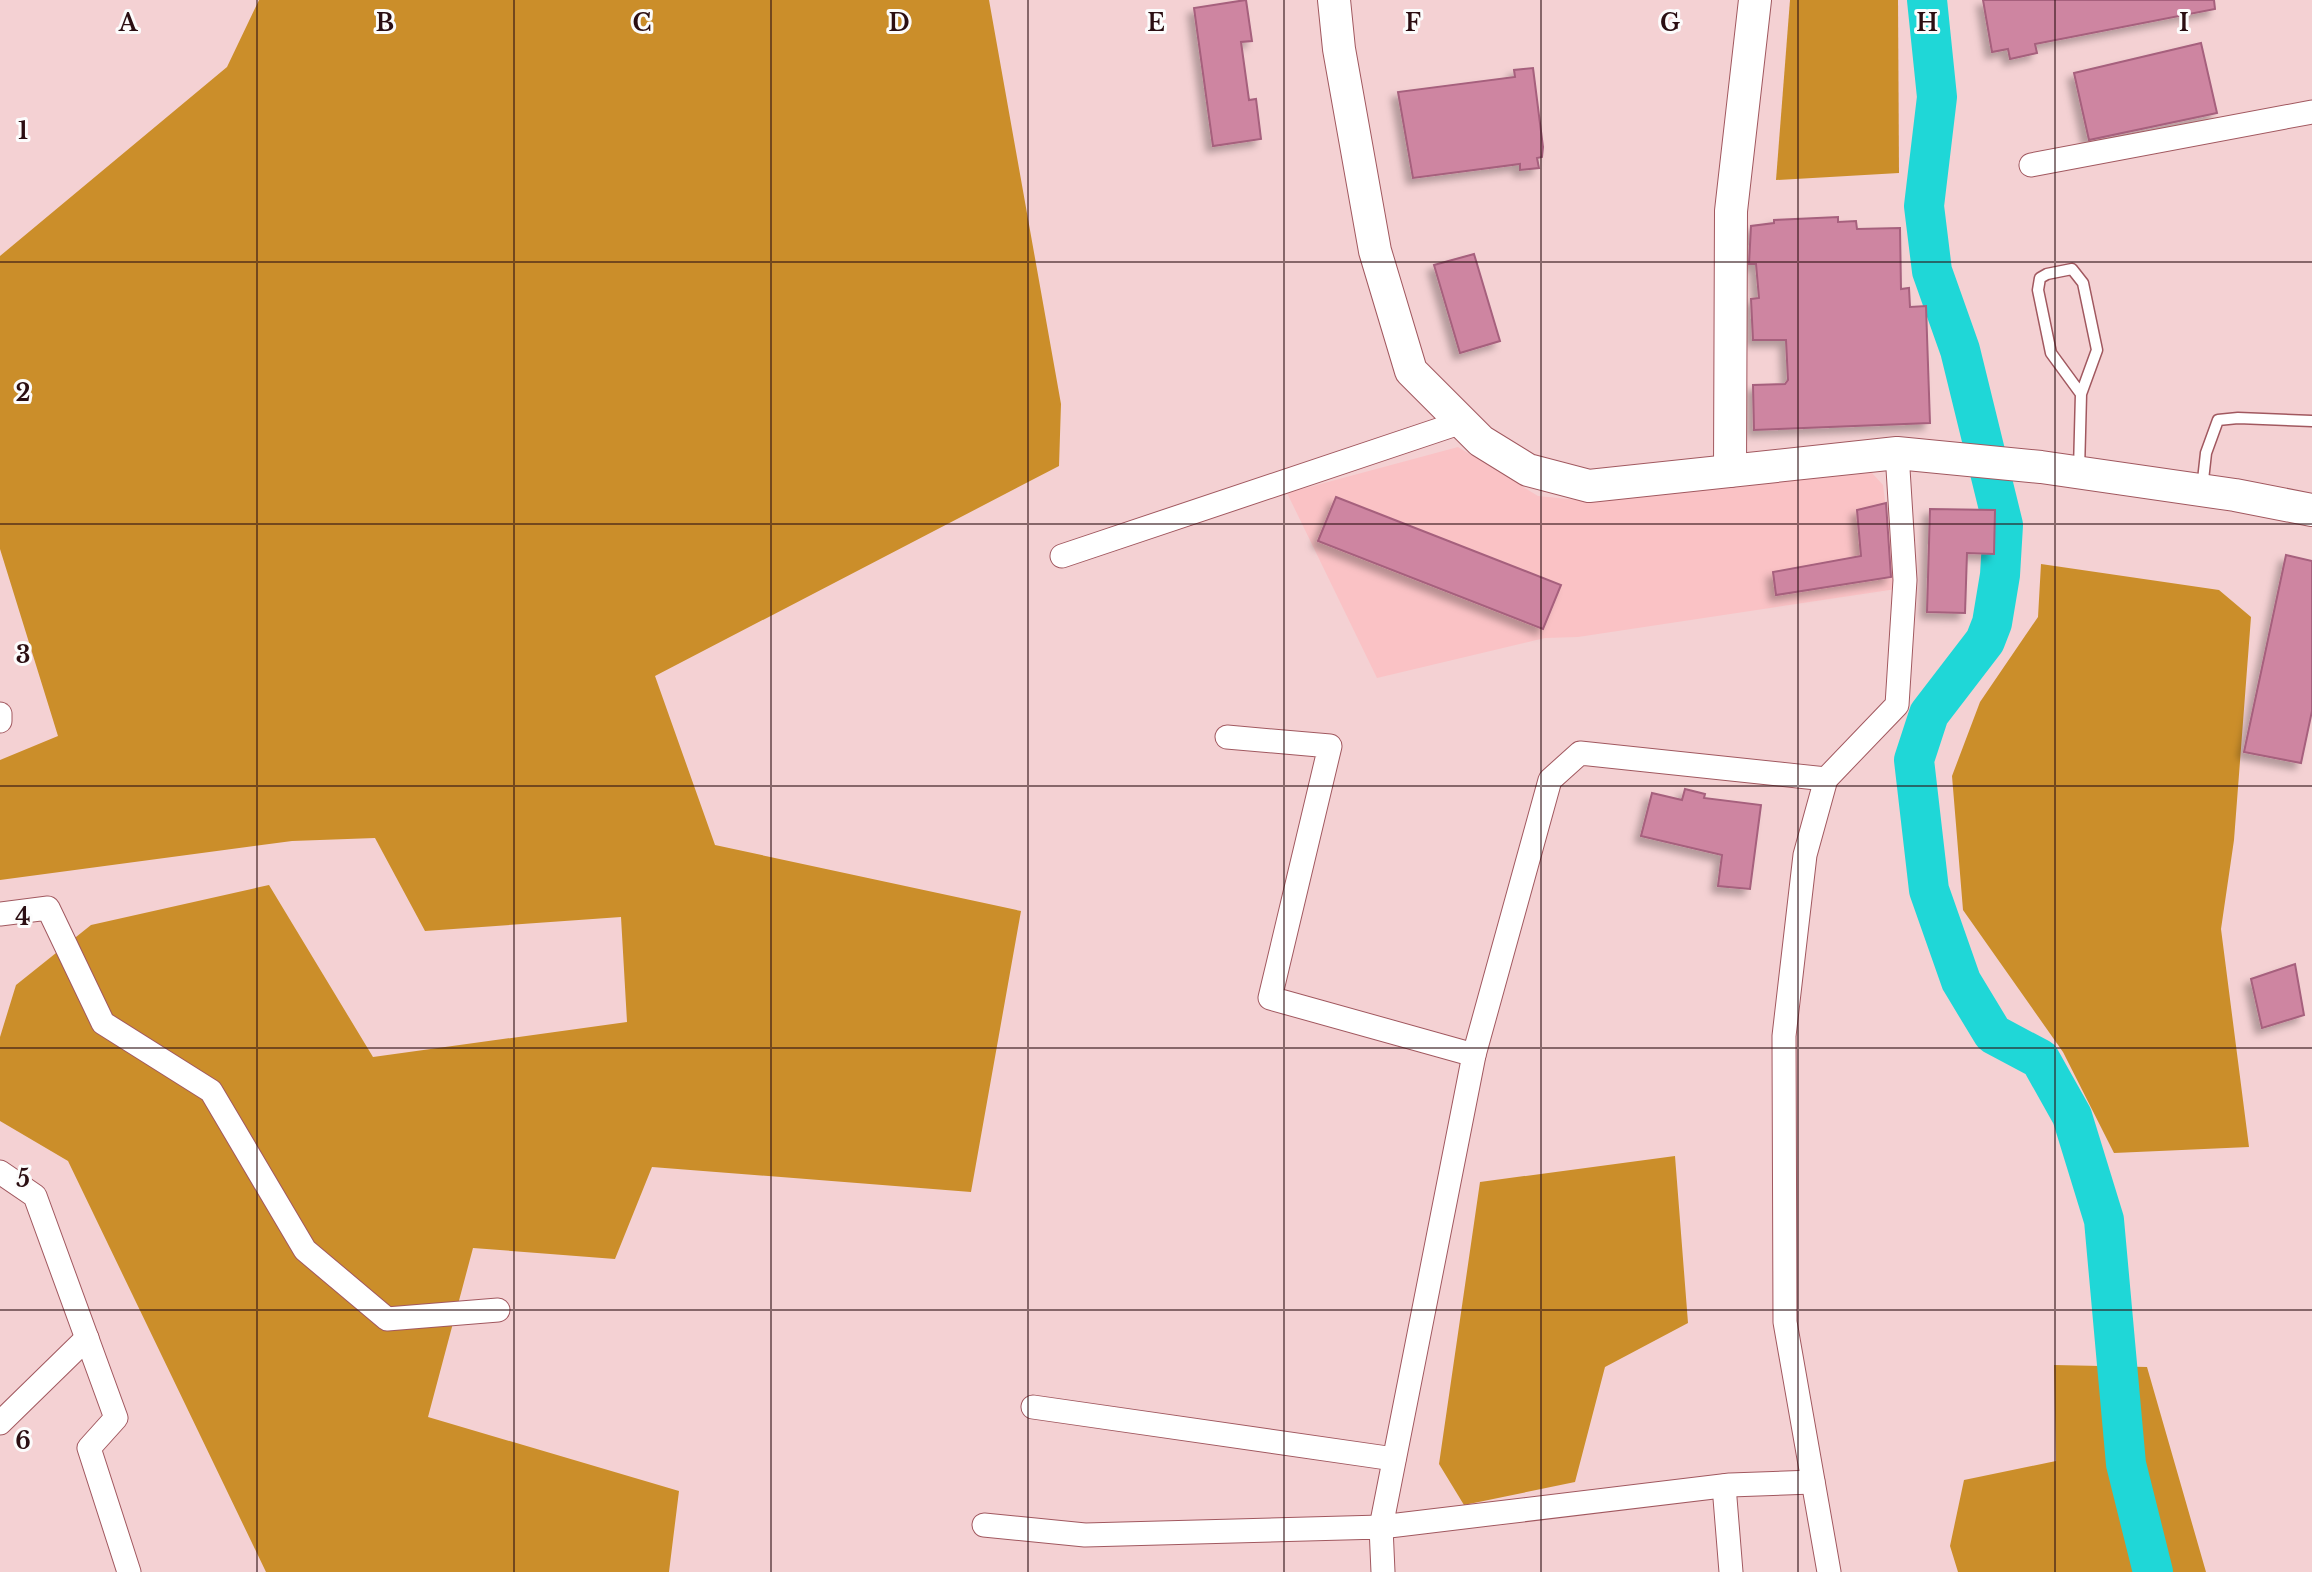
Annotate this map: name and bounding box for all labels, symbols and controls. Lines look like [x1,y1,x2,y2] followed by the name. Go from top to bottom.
[118,9,139,37] text: A
[376,9,394,37] text: B
[633,9,651,37] text: C
[888,9,910,37] text: D
[1147,9,1165,37] text: E
[1405,9,1421,37] text: F
[1660,9,1680,37] text: G
[1916,9,1938,37] text: H
[2179,9,2189,37] text: I
[18,117,28,145] text: 1
[16,379,30,407] text: 2
[16,641,30,669] text: 3
[15,903,31,931] text: 4
[16,1165,30,1193] text: 5
[15,1427,31,1455] text: 6

